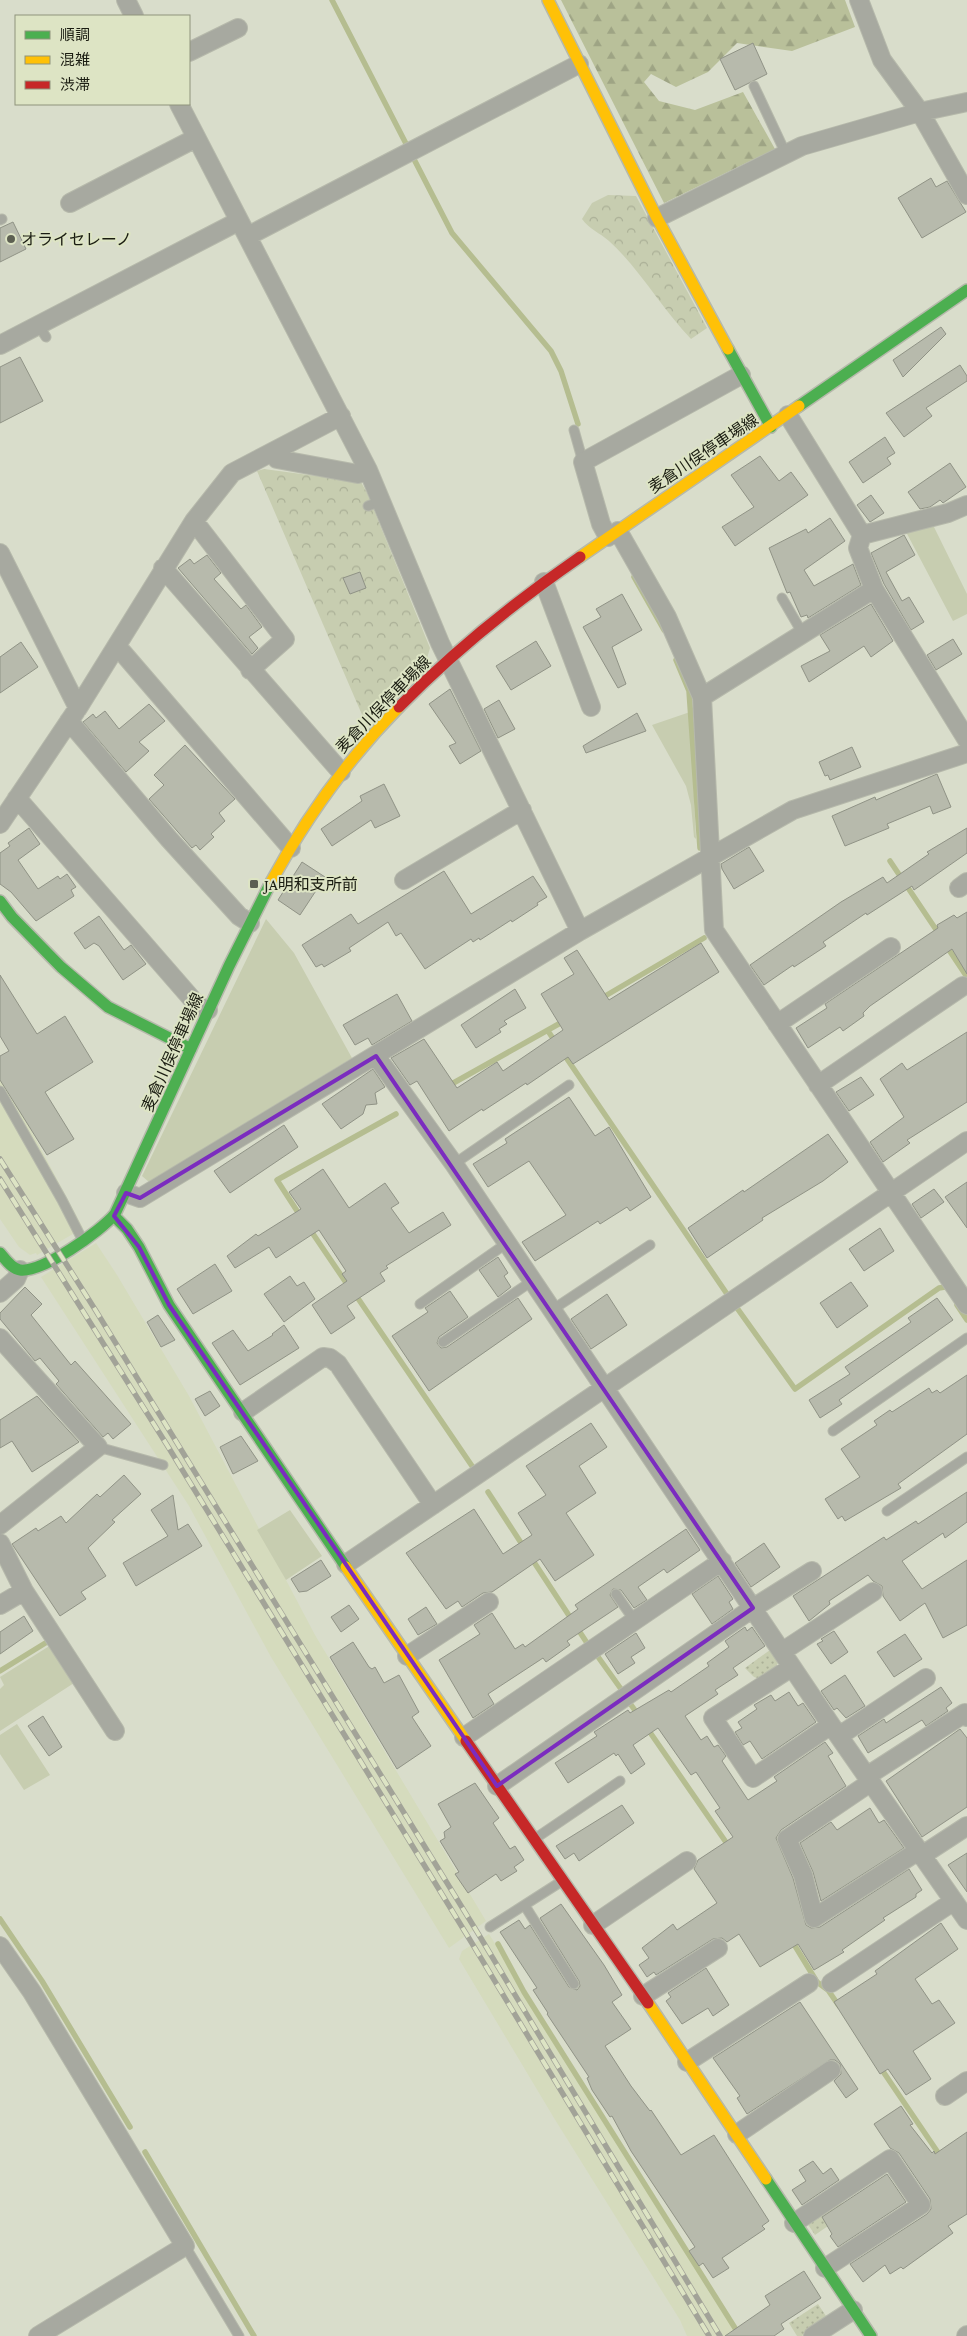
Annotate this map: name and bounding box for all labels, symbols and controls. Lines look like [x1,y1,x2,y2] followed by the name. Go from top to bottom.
[15,15,190,105] legend
[60,27,90,43] text: 順調
[60,52,90,68] text: 混雑
[60,77,90,93] text: 渋滞
[21,231,132,248] place label: オライセレーノ
[5,233,17,245] marker: オライセレーノ
[645,411,761,496] street label: 麦倉川俣停車場線
[333,652,434,756] street label: 麦倉川俣停車場線
[262,876,358,894] place label: JA明和支所前
[248,878,260,890] marker: JA明和支所前
[139,990,206,1114] street label: 麦倉川俣停車場線

